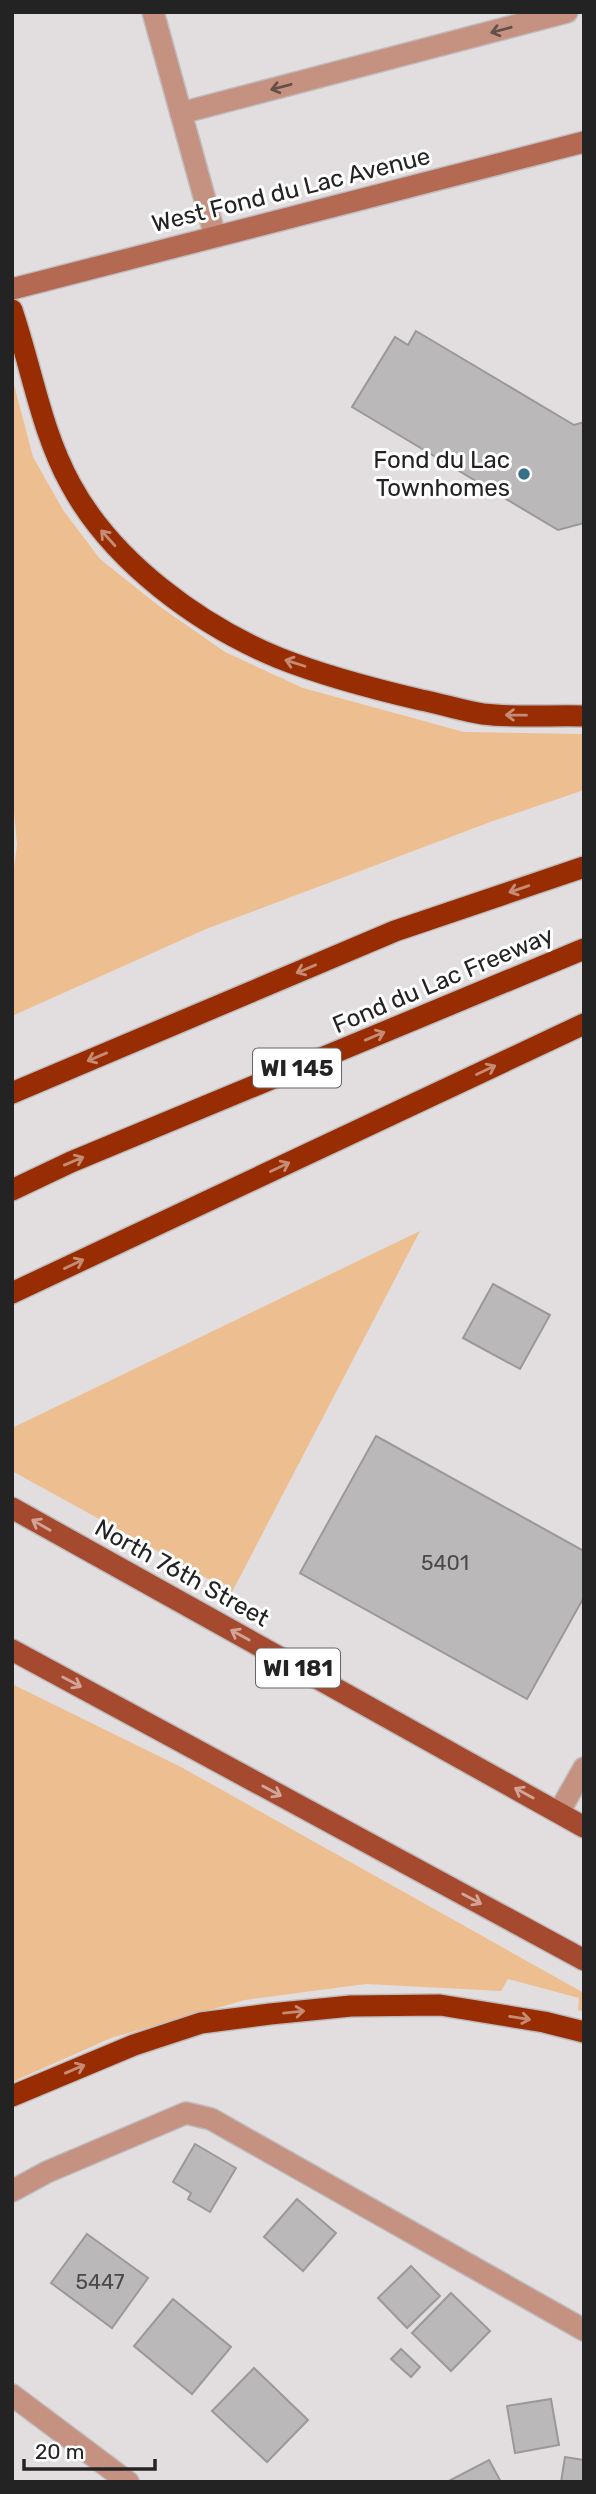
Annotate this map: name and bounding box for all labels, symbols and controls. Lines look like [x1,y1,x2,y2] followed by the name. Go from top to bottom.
[490,24,512,37] one-way arrow
[270,81,293,94] one-way arrow
[149,142,433,238] street label: West Fond du Lac Avenue
[373,446,510,502] place label: Fond du Lac Townhomes
[516,466,532,482] marker: Fond du Lac Townhomes
[100,529,116,547] one-way arrow
[284,656,306,669] one-way arrow
[504,708,527,721] one-way arrow
[509,884,531,896] one-way arrow
[328,921,558,1039] street label: Fond du Lac Freeway
[296,963,318,976] one-way arrow
[363,1029,385,1042] one-way arrow
[253,1049,341,1088] road number: WI 145
[87,1052,108,1065] one-way arrow
[474,1063,496,1076] one-way arrow
[63,1154,84,1167] one-way arrow
[269,1160,290,1173] one-way arrow
[63,1257,84,1270] one-way arrow
[90,1514,274,1632] street label: North 76th Street
[31,1518,51,1532] one-way arrow
[421,1550,469,1575] house number: 5401
[230,1628,250,1642] one-way arrow
[256,1648,340,1688] road number: WI 181
[61,1676,82,1689] one-way arrow
[261,1784,282,1798] one-way arrow
[515,1786,535,1800] one-way arrow
[461,1893,482,1906] one-way arrow
[282,2005,304,2018] one-way arrow
[508,2012,531,2025] one-way arrow
[64,2062,85,2075] one-way arrow
[76,2269,125,2294] house number: 5447
[24,2428,156,2472] scale bar
[35,2439,84,2464] text: 20 m

